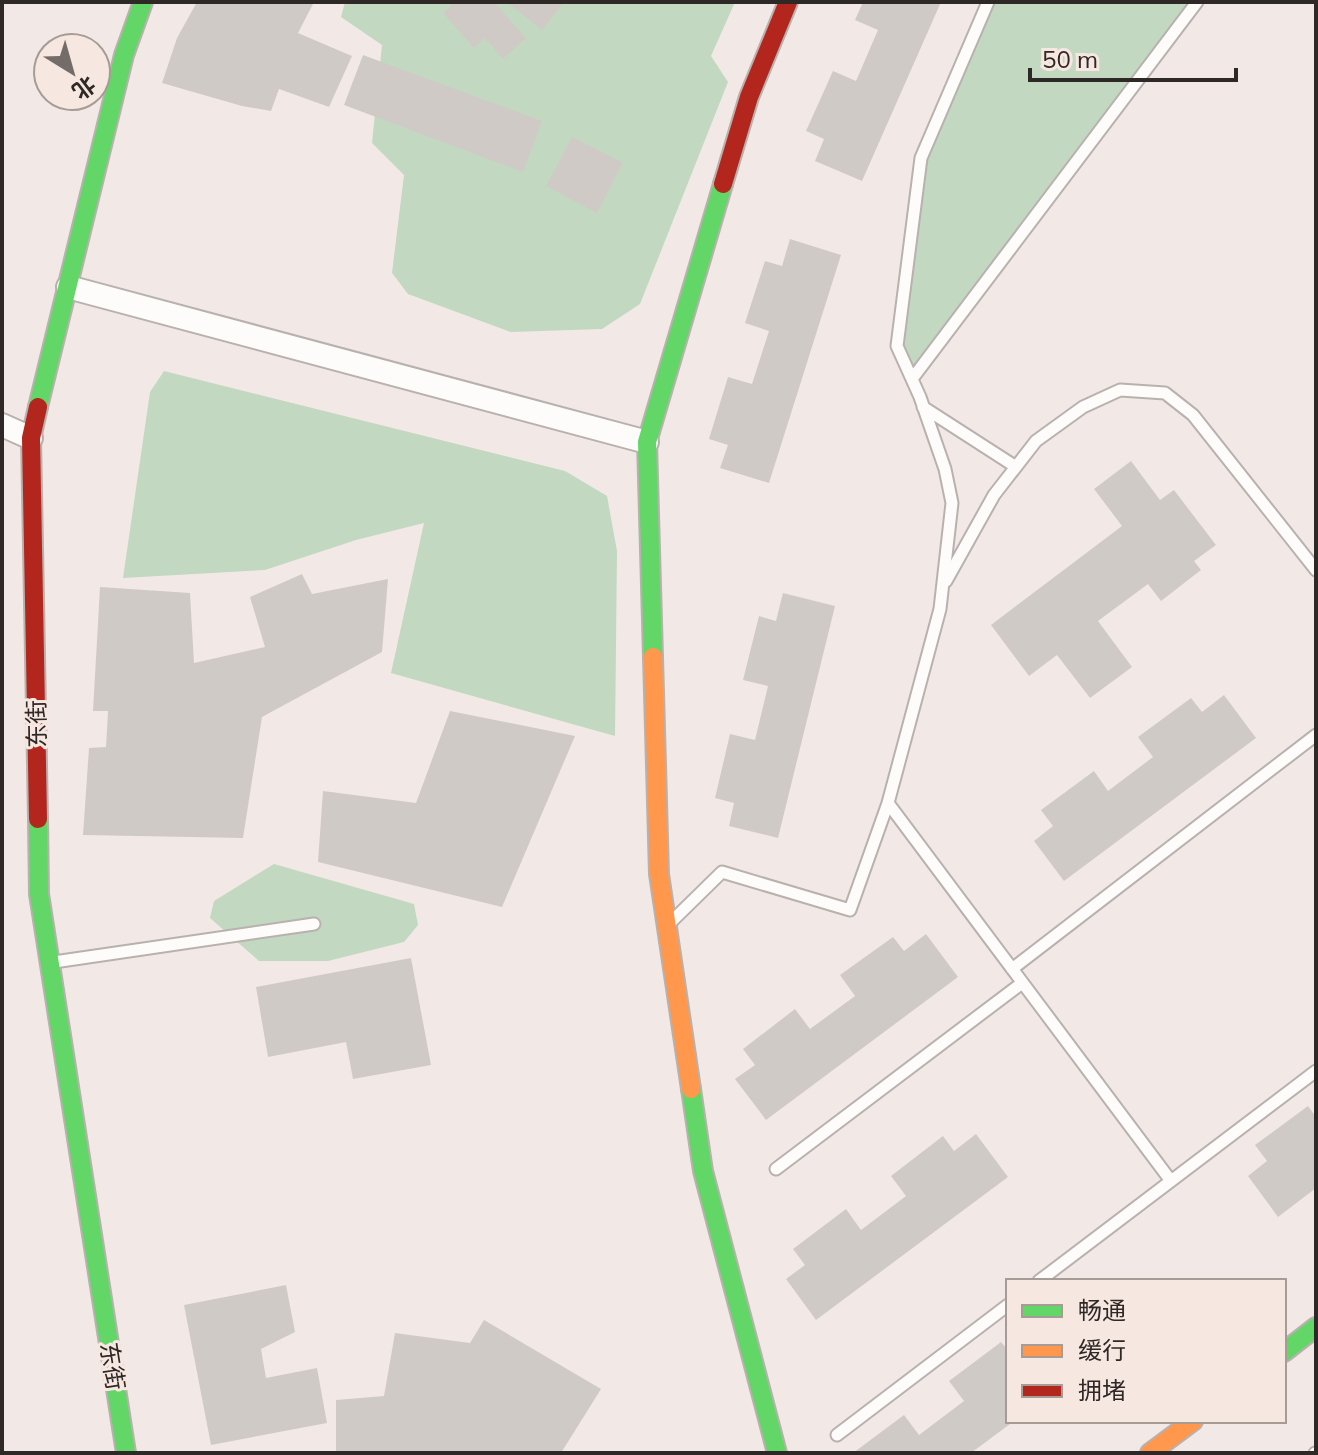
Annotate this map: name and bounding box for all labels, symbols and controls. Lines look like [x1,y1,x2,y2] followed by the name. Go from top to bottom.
[32,32,112,112] north arrow
[1030,32,1236,82] scale bar
[1042,44,1098,74] text: 50 m
[67,70,101,106] text: 北
[21,700,51,748] street label: 东街
[1006,1279,1286,1423] legend
[1078,1295,1126,1325] text: 畅通
[1078,1335,1126,1365] text: 缓行
[94,1340,132,1392] street label: 东街
[1078,1375,1126,1405] text: 拥堵

